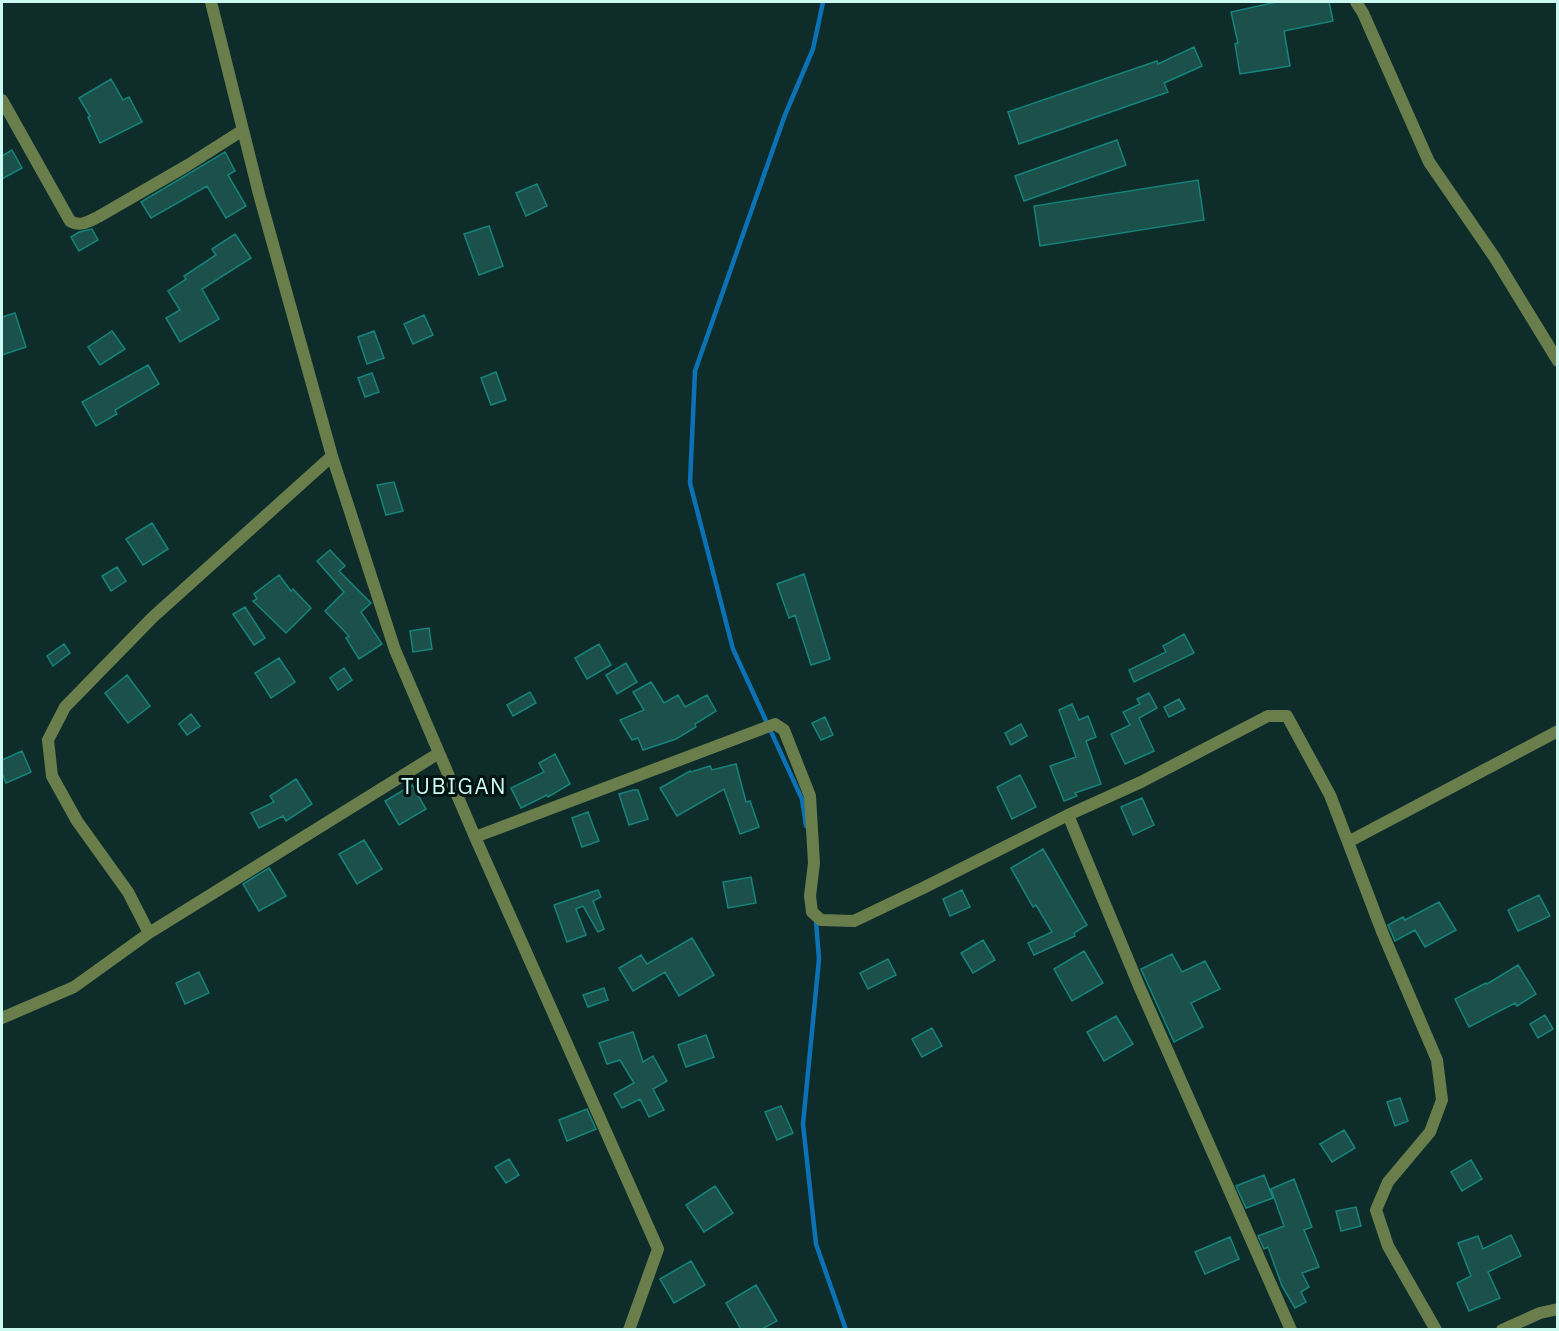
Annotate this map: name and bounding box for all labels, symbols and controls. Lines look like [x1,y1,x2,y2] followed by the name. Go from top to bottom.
[401,771,507,800] district label: TUBIGAN

